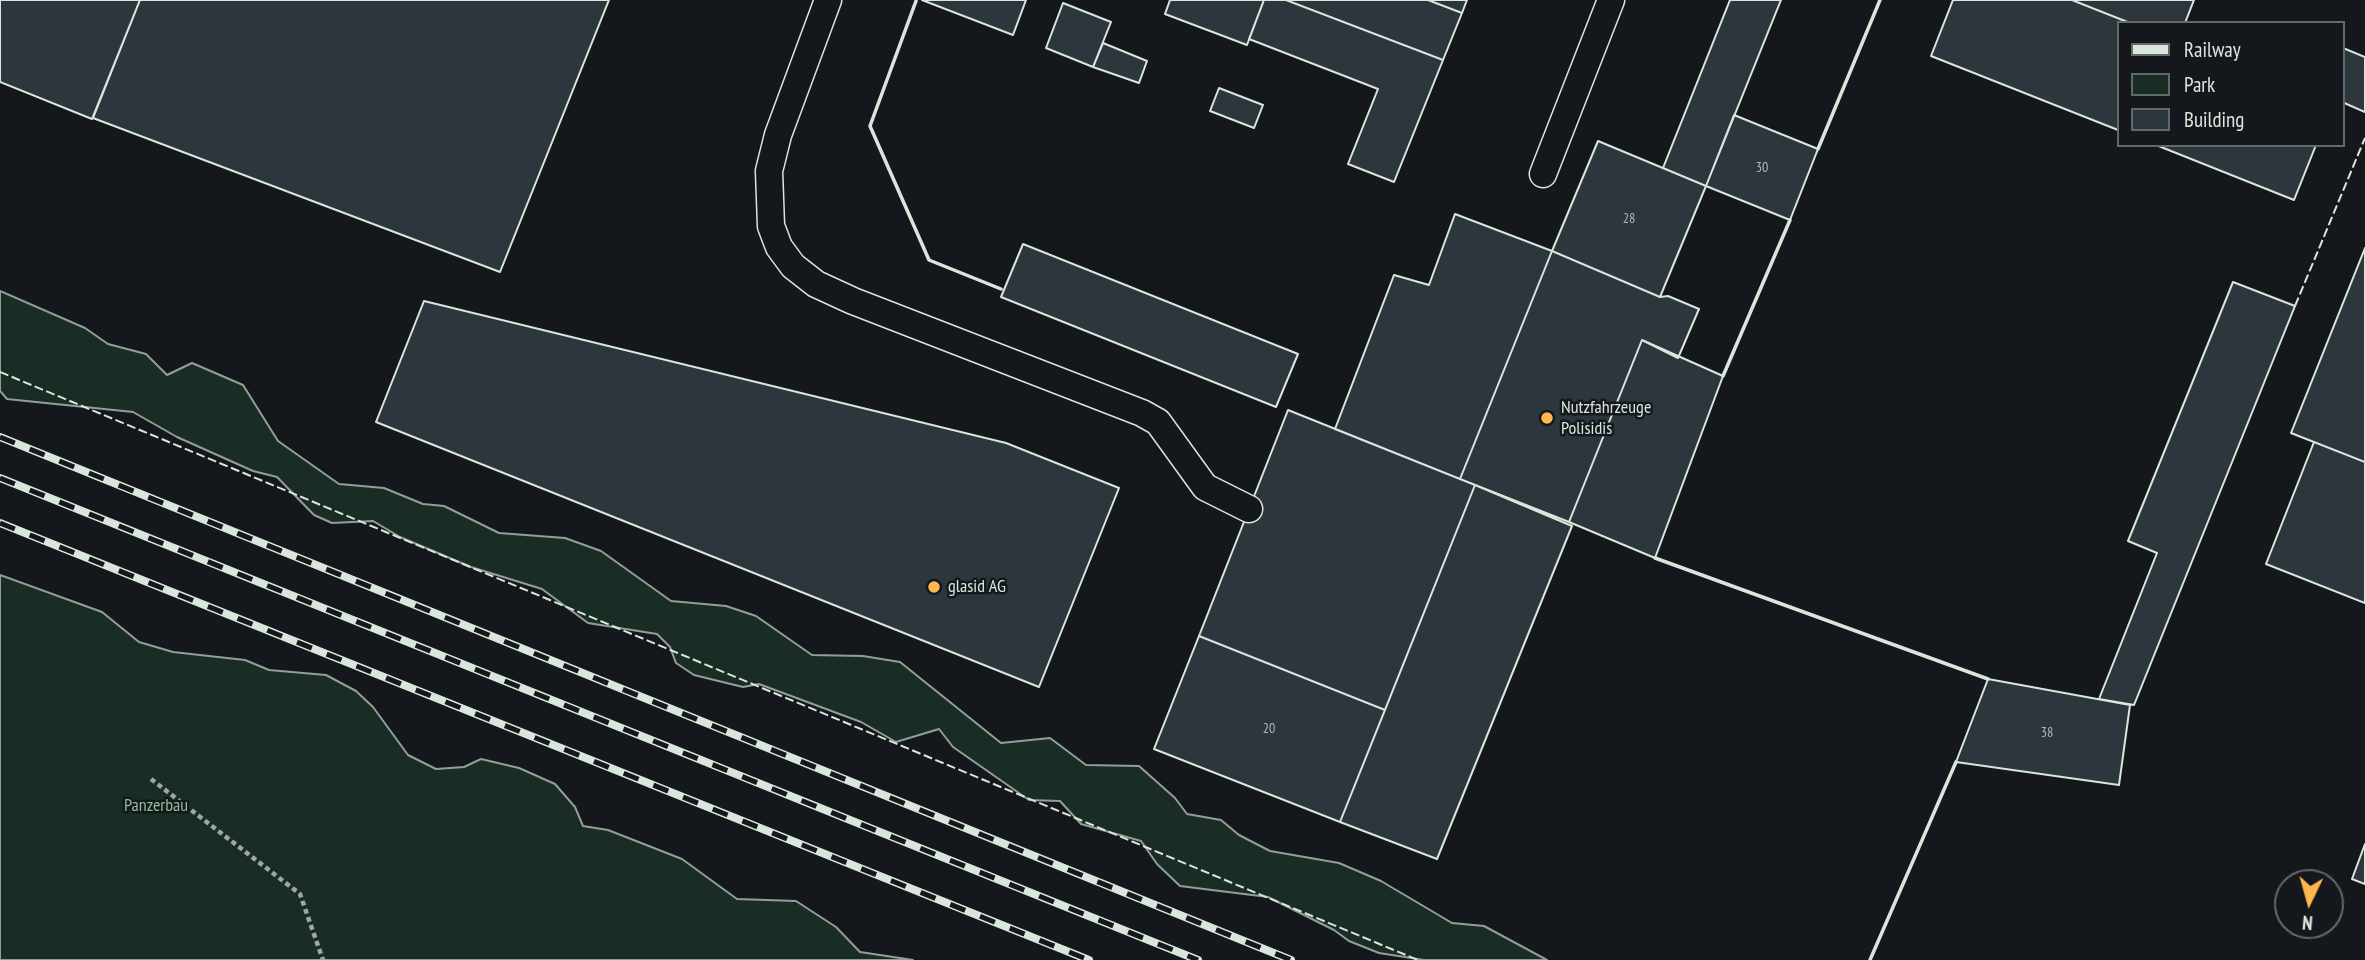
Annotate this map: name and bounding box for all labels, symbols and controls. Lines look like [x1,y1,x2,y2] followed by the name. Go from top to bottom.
[2116,21,2344,147] legend
[2184,36,2241,63] text: Railway
[2184,71,2215,98] text: Park
[2184,106,2244,133] text: Building
[1756,160,1768,176] house number: 30
[1623,211,1635,227] house number: 28
[1561,397,1651,440] place label: Nutzfahrzeuge Polisidis
[1539,410,1555,426] marker: Nutzfahrzeuge Polisidis
[948,576,1006,598] place label: glasid AG
[926,579,942,595] marker: glasid AG
[1263,721,1275,737] house number: 20
[2041,725,2053,741] house number: 38
[124,795,188,817] park label: Panzerbau
[2274,869,2344,939] north arrow
[2301,911,2314,935] text: N

